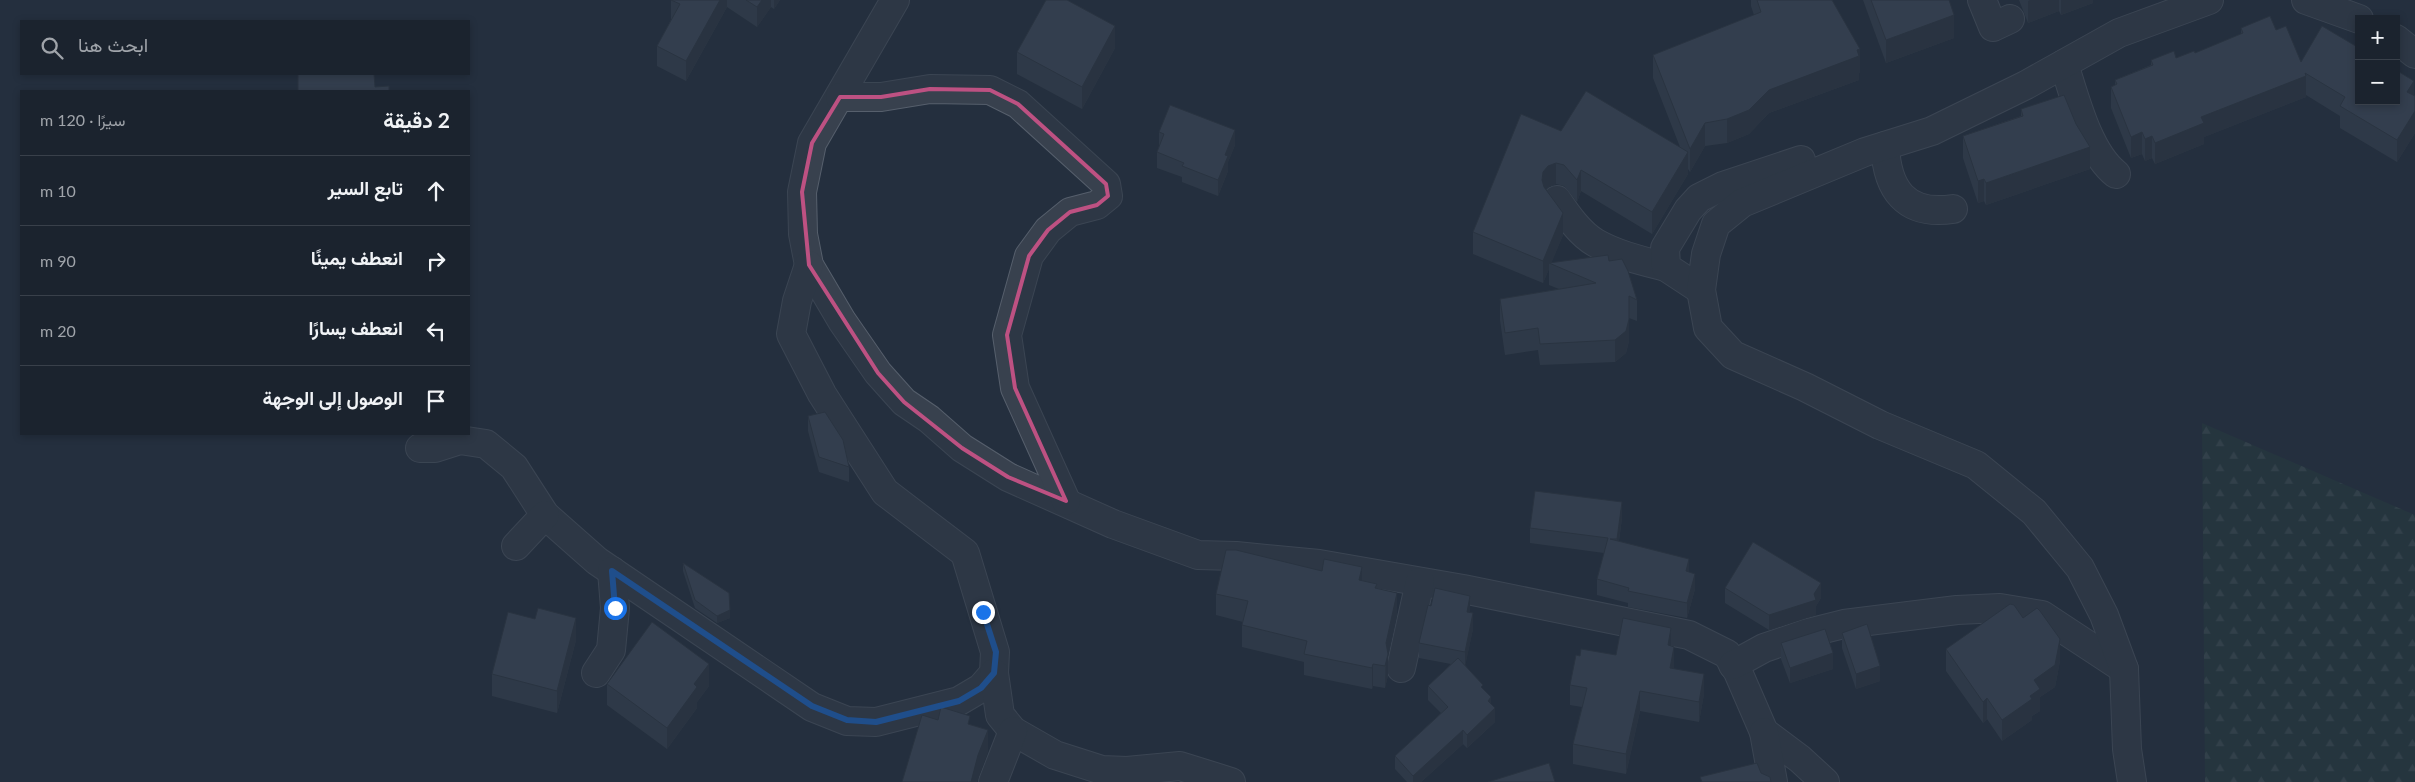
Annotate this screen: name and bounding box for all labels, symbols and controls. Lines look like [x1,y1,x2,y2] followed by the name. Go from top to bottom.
[2355,15,2400,105] map controls
[2355,15,2400,60] button: +
[20,20,470,75] search box
[78,33,148,56] text: ابحث هنا
[38,34,66,62] icon: search
[2355,60,2400,105] button: −
[383,107,450,132] text: 2 دقيقة
[40,110,125,129] text: سيرًا · 120 m
[328,176,403,199] text: تابع السير
[422,177,450,205] icon: ahead
[40,181,76,200] text: 10 m
[311,246,403,269] text: انعطف يمينًا
[422,247,450,275] icon: right
[40,251,76,270] text: 90 m
[308,316,403,339] text: انعطف يسارًا
[422,317,450,345] icon: left
[40,321,76,340] text: 20 m
[262,386,403,409] text: الوصول إلى الوجهة
[422,387,450,415] icon: arrive
[604,597,627,620] route start
[972,601,995,624] route end

